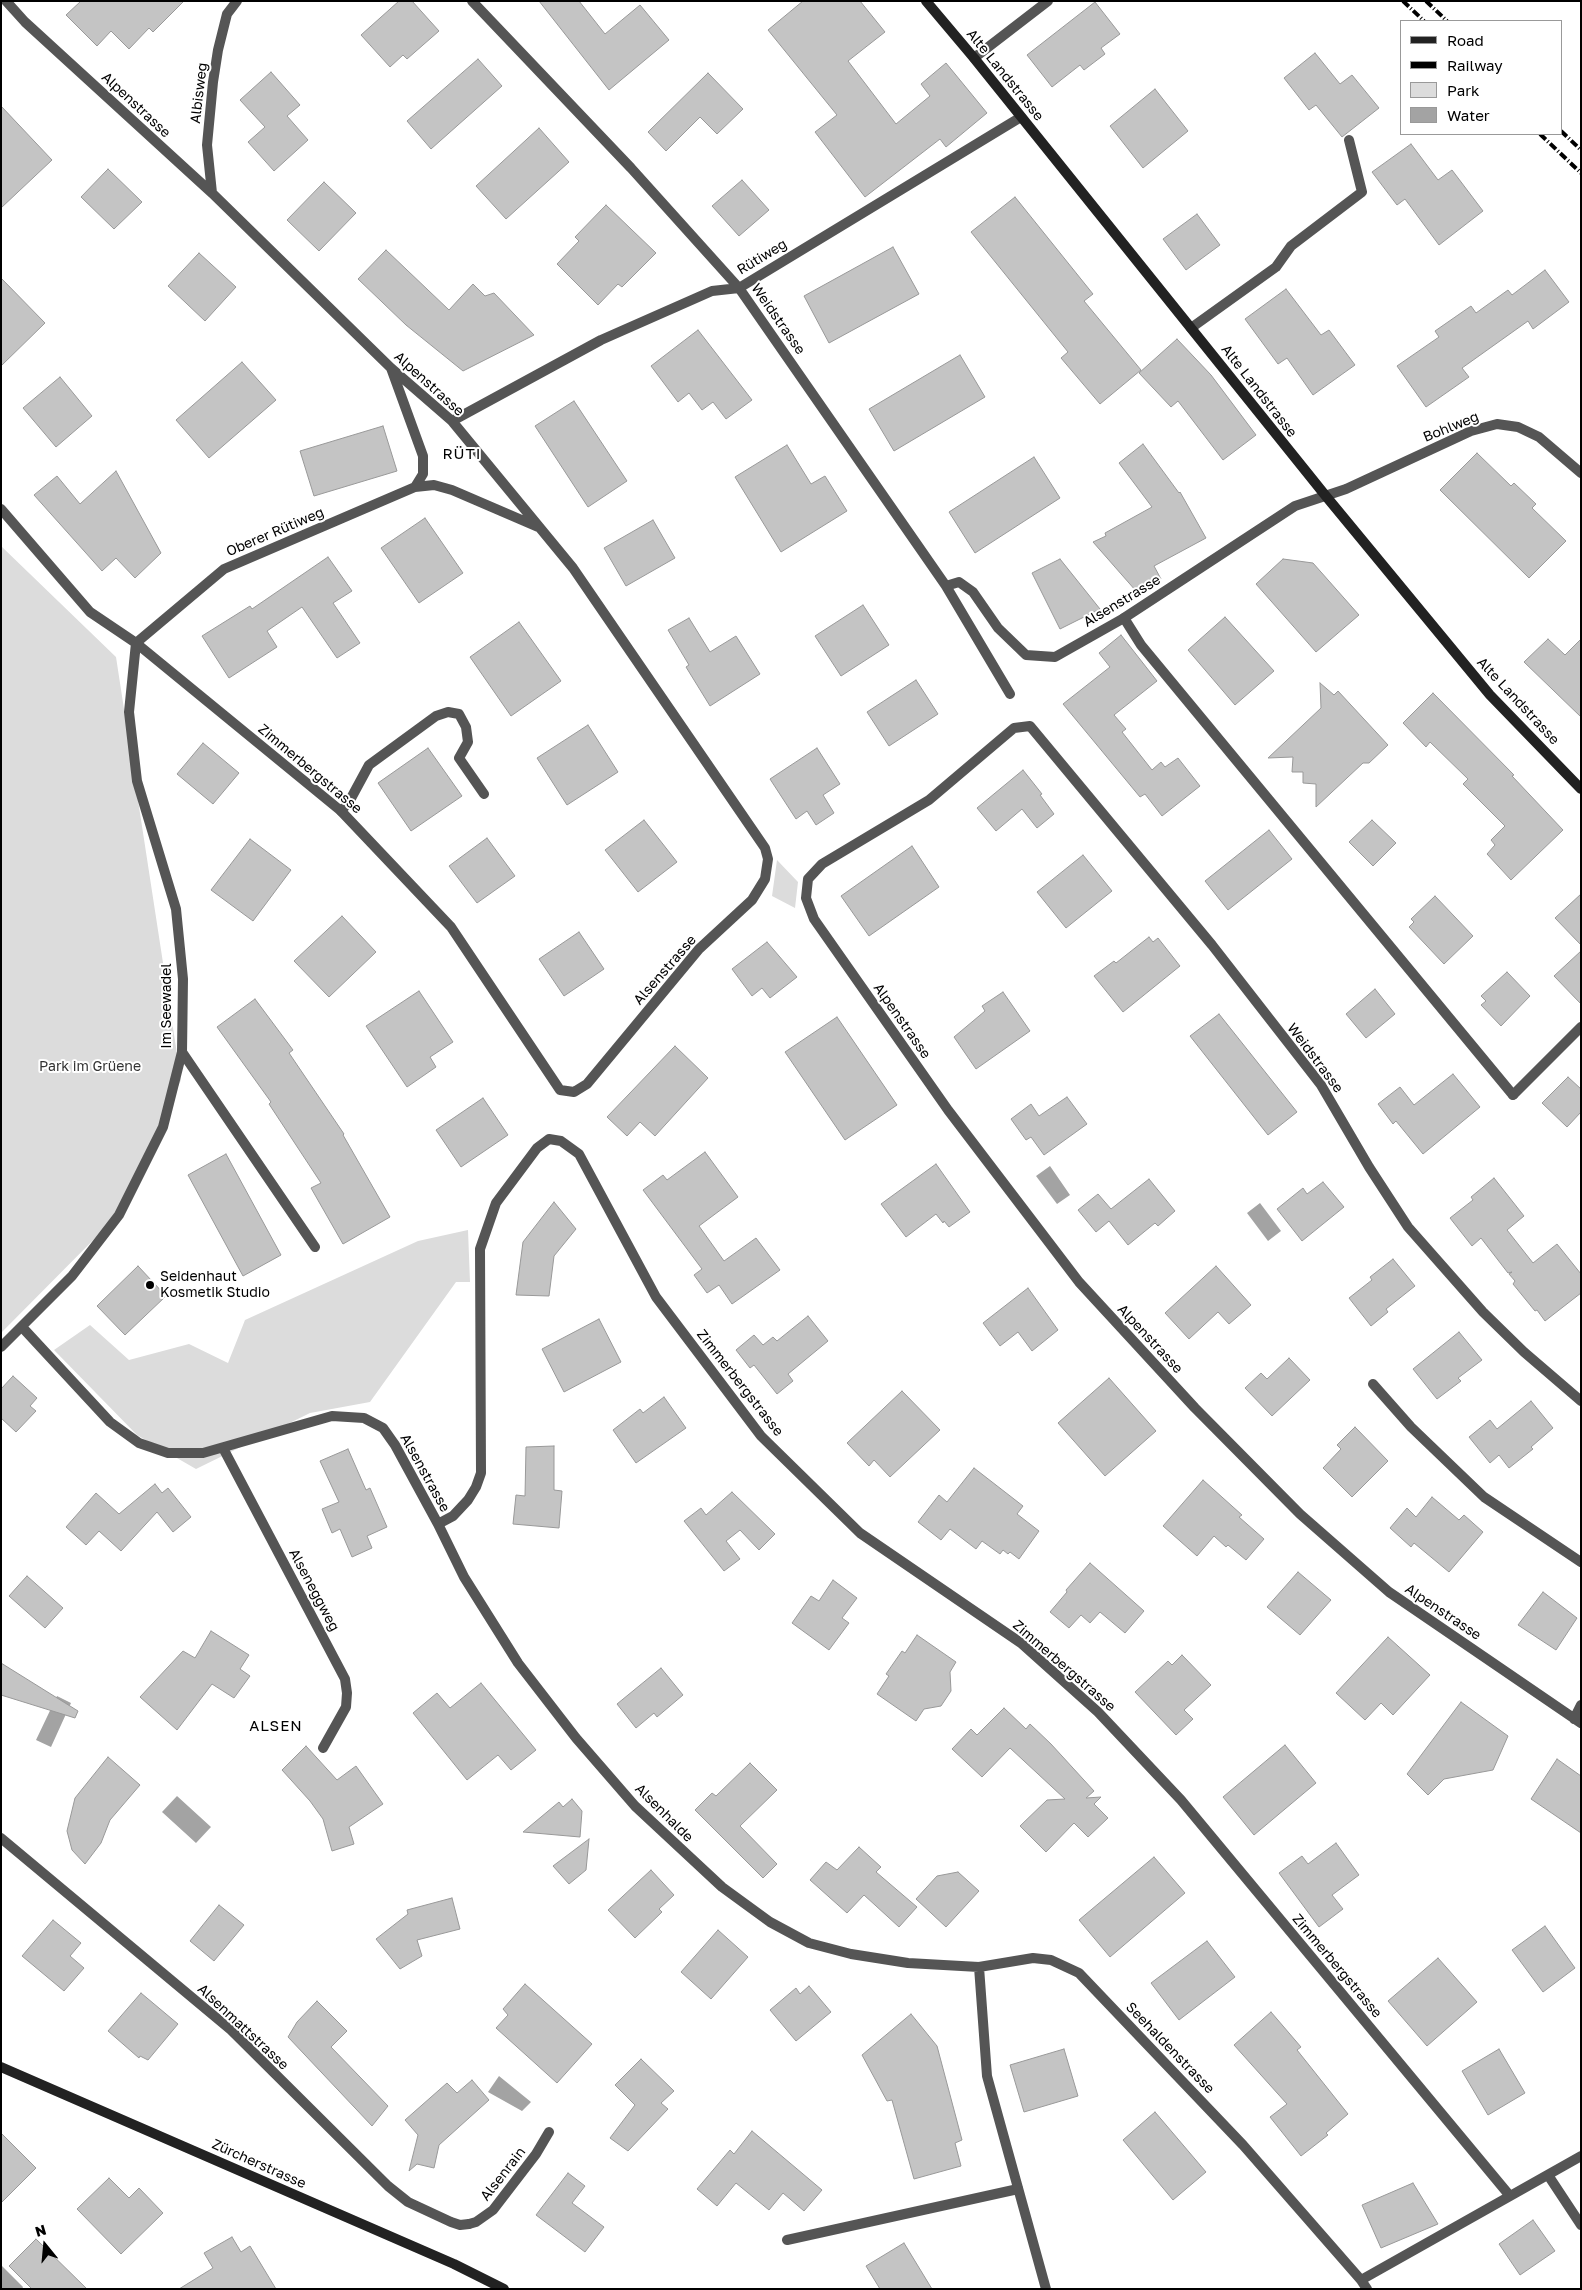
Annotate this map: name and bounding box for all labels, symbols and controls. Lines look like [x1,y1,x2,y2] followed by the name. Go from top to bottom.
[1400,20,1562,135] legend
[963,26,1047,124] street label: Alte Landstrasse
[1447,31,1484,49] text: Road
[1447,56,1503,74] text: Railway
[187,62,211,124] street label: Albisweg
[98,69,174,141] street label: Alpenstrasse
[1447,81,1479,99] text: Park
[1447,106,1490,124] text: Water
[734,236,790,278] street label: Rütiweg
[747,280,809,358] street label: Weidstrasse
[1218,341,1300,441] street label: Alte Landstrasse
[391,348,467,420] street label: Alpenstrasse
[1421,408,1481,446] street label: Bohlweg
[442,445,482,463] district label: RÜTI
[224,504,326,560] street label: Oberer Rütiweg
[1080,571,1164,631] street label: Alsenstrasse
[1473,654,1563,748] street label: Alte Landstrasse
[255,721,365,817] street label: Zimmerbergstrasse
[630,932,700,1008] street label: Alsenstrasse
[159,963,175,1049] street label: Im Seewadel
[870,980,934,1062] street label: Alpenstrasse
[1283,1020,1347,1096] street label: Weidstrasse
[39,1059,141,1075] park label: Park im Grüene
[160,1269,270,1302] place label: Seidenhaut Kosmetik Studio
[144,1279,156,1291] marker: Seidenhaut Kosmetik Studio
[1114,1301,1186,1377] street label: Alpenstrasse
[693,1326,787,1440] street label: Zimmerbergstrasse
[397,1431,453,1515] street label: Alsenstrasse
[285,1546,343,1634] street label: Alseneggweg
[1402,1580,1484,1644] street label: Alpenstrasse
[1009,1617,1119,1715] street label: Zimmerbergstrasse
[249,1717,303,1735] district label: ALSEN
[631,1780,697,1846] street label: Alsenhalde
[1289,1911,1385,2021] street label: Zimmerbergstrasse
[194,1981,292,2073] street label: Alsenmattstrasse
[1122,1999,1218,2097] street label: Seehaldenstrasse
[209,2136,309,2192] street label: Zürcherstrasse
[477,2144,529,2204] street label: Alsenrain
[20,2220,70,2270] north arrow
[33,2220,48,2240] text: N

